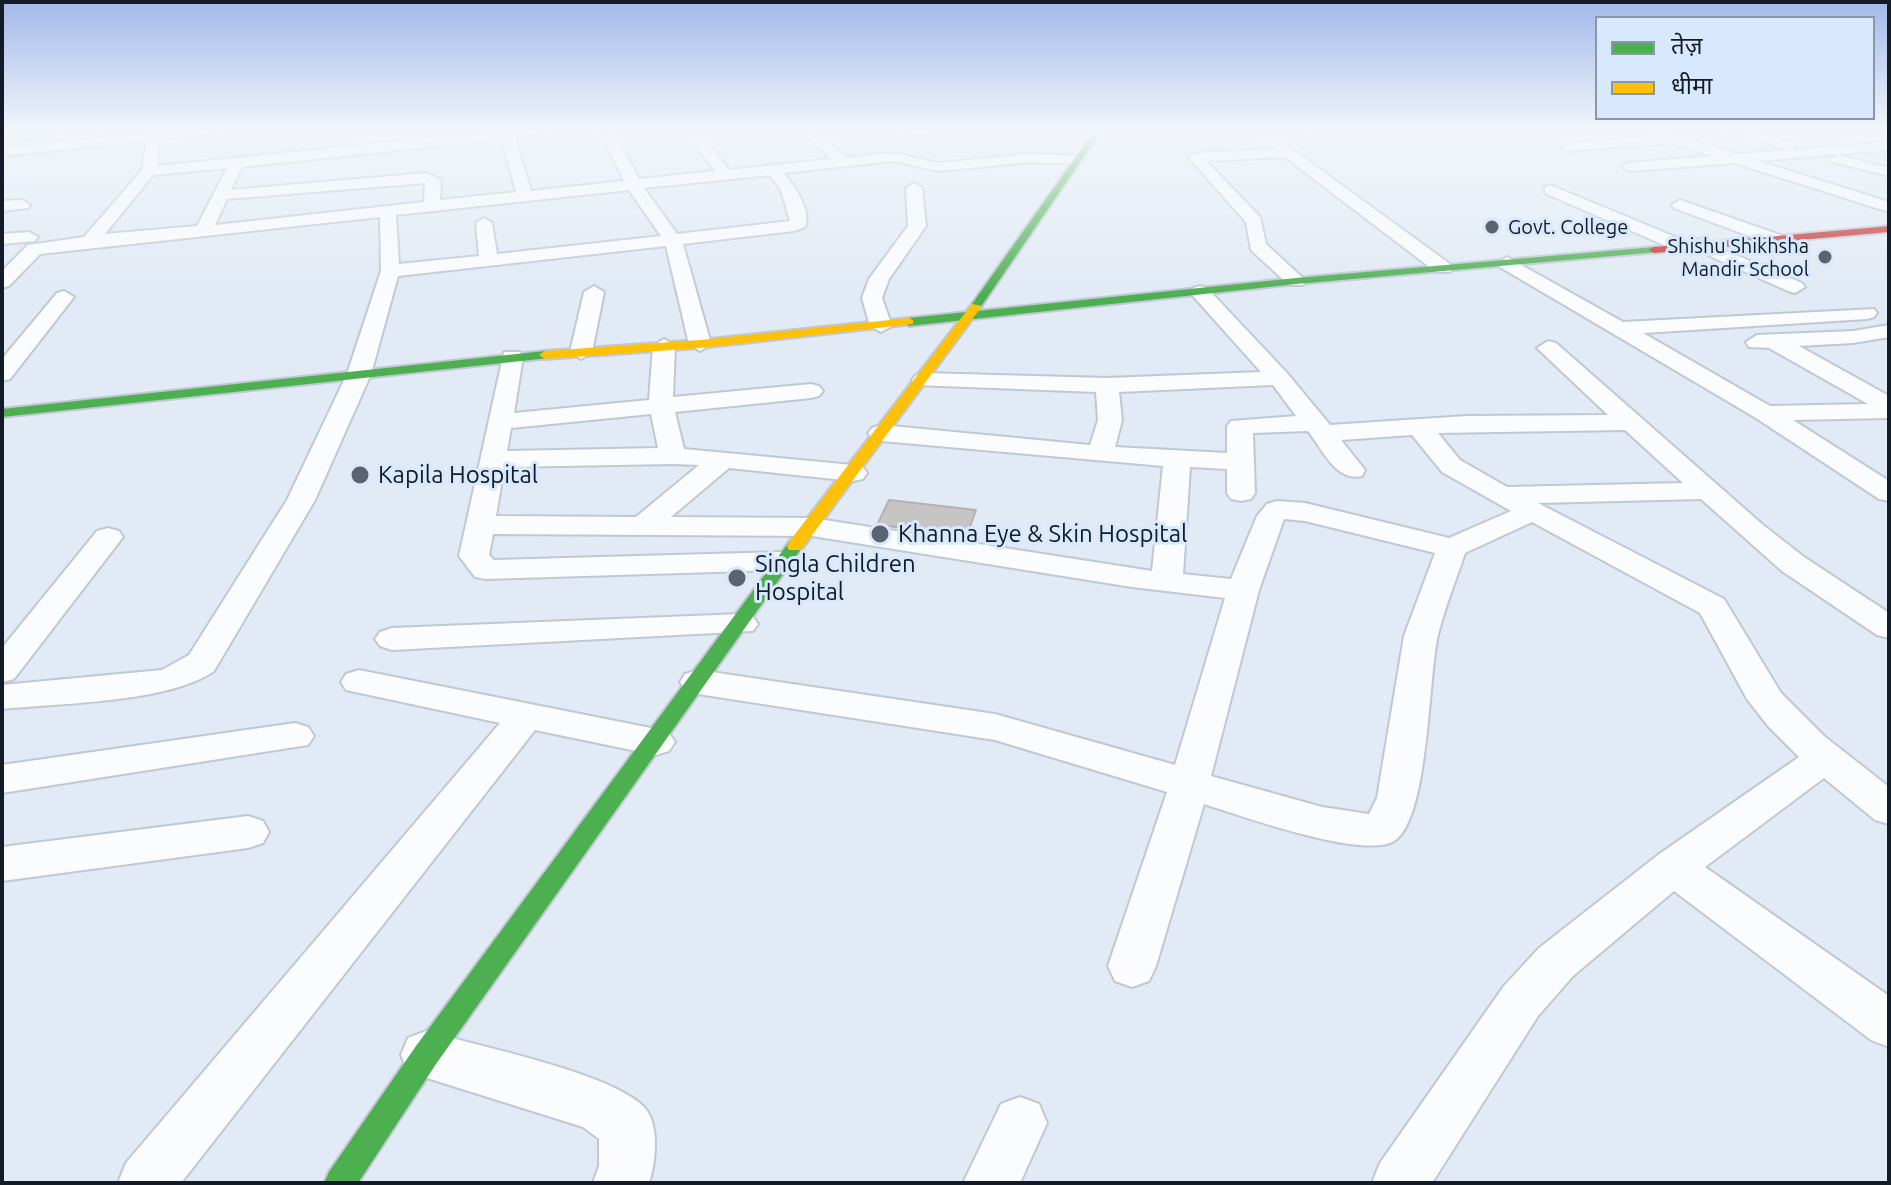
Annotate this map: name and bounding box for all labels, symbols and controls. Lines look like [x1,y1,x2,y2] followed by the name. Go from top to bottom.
[1595,16,1875,120] legend
[1671,32,1703,59] text: तेज़
[1671,72,1713,99] text: धीमा
[1508,215,1628,239] place label: Govt. College
[1483,218,1501,236] marker: Govt. College
[1667,234,1809,281] place label: Shishu Shikhsha Mandir School
[1816,248,1834,266] marker: Shishu Shikhsha Mandir School
[378,461,538,489] place label: Kapila Hospital
[349,464,371,486] marker: Kapila Hospital
[898,520,1187,548] place label: Khanna Eye & Skin Hospital
[869,523,891,545] marker: Khanna Eye & Skin Hospital
[755,550,916,606] place label: Singla Children Hospital
[726,567,748,589] marker: Singla Children Hospital

